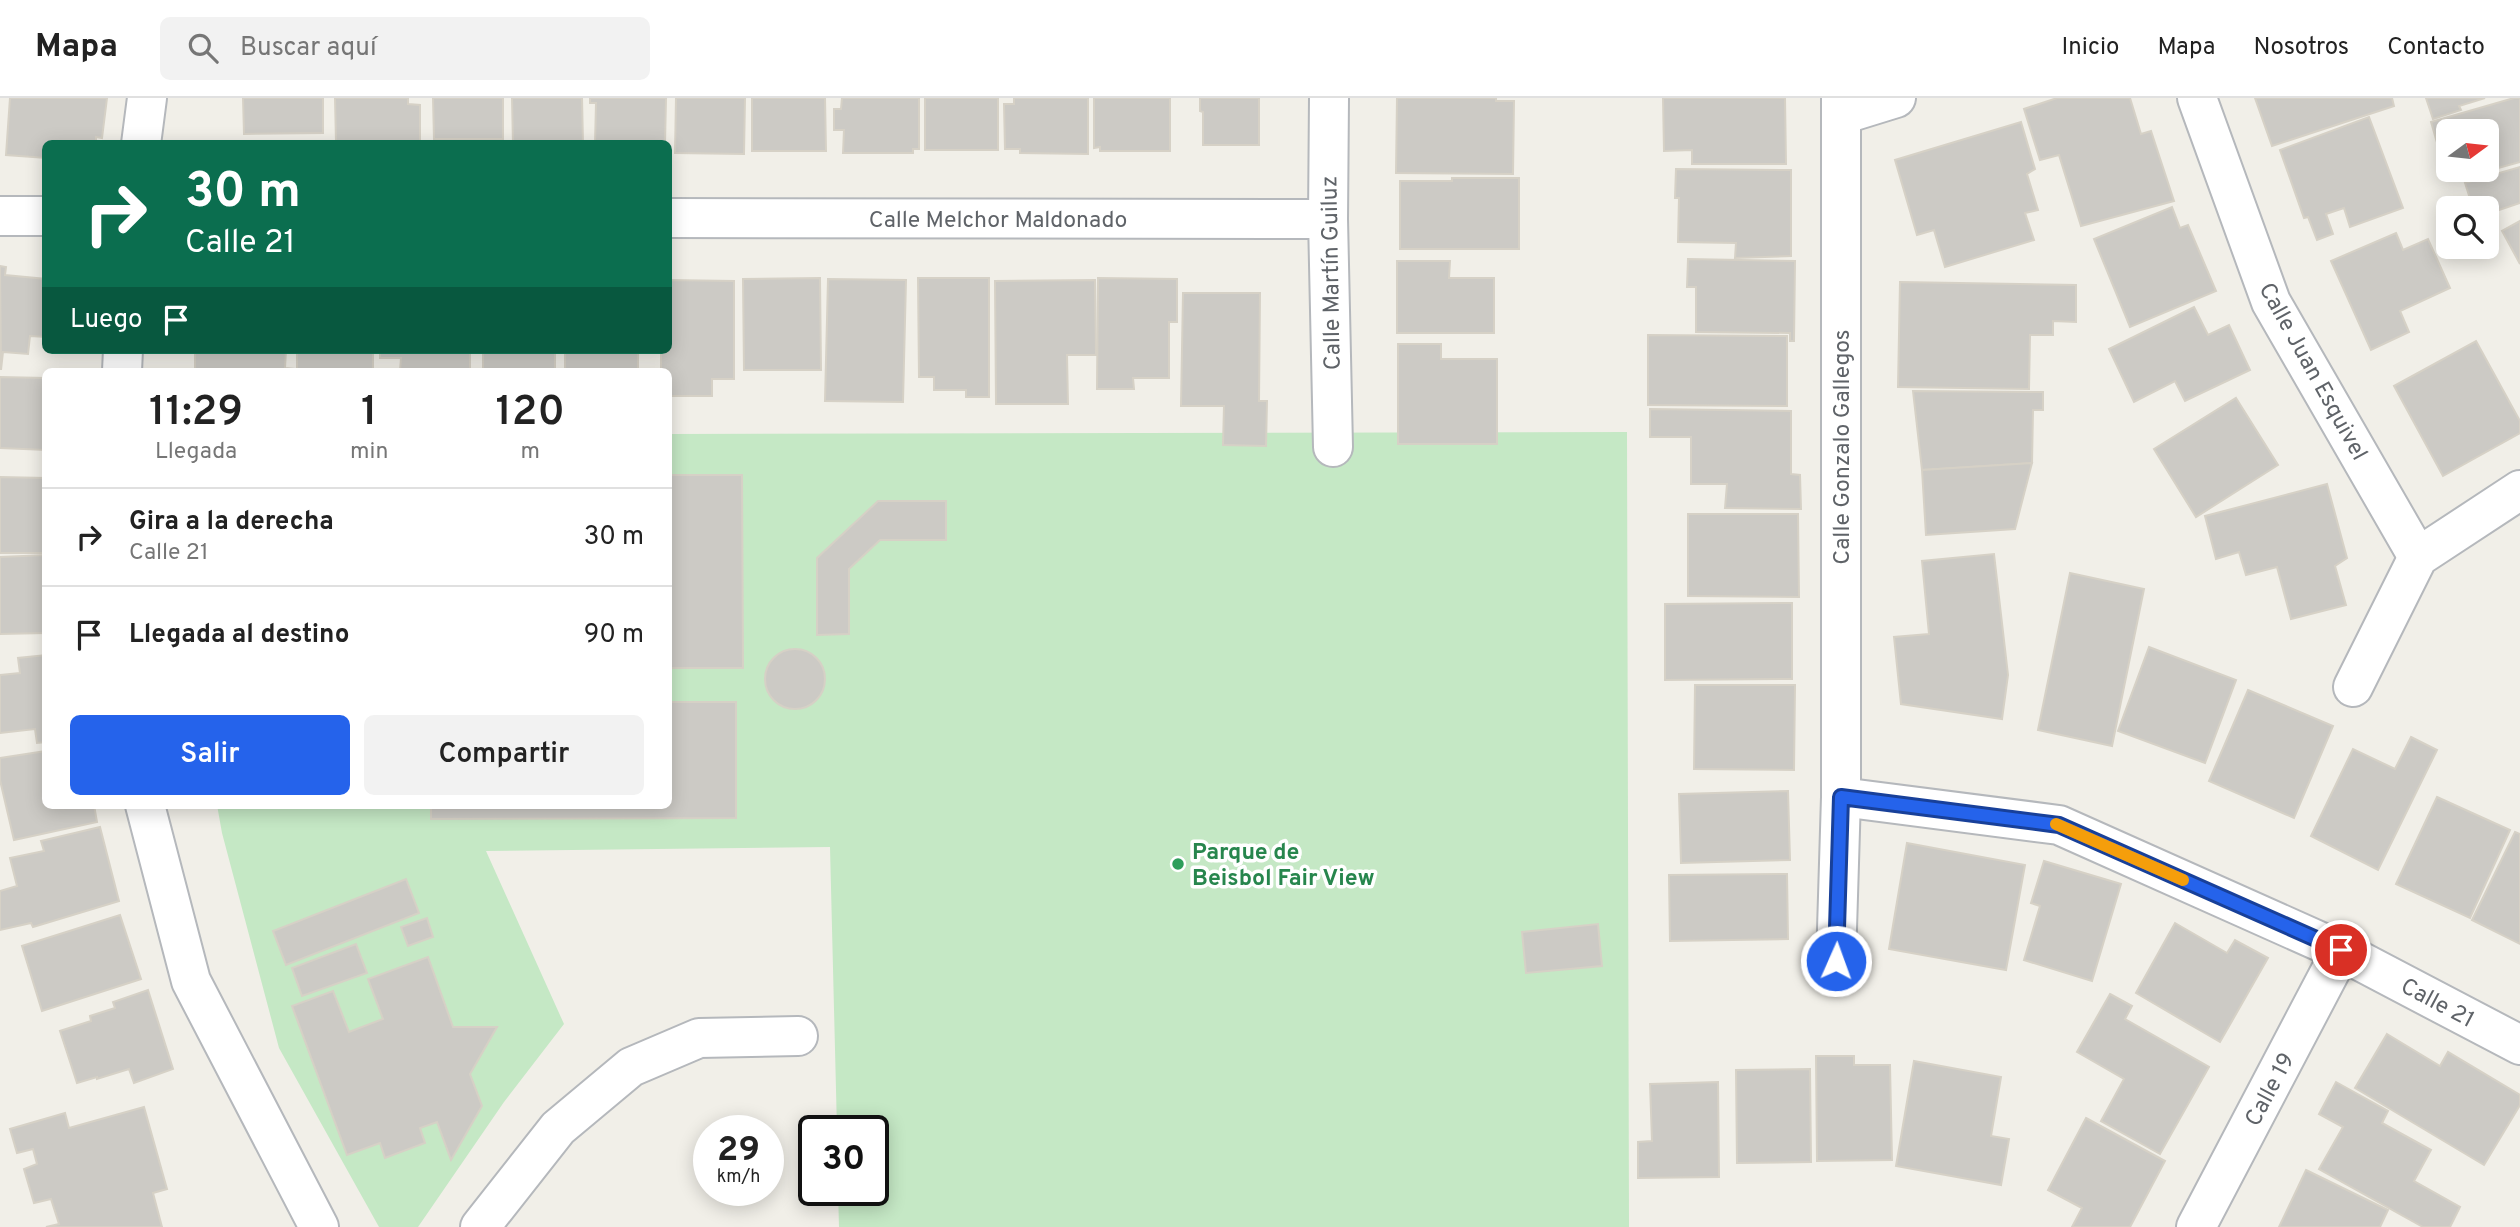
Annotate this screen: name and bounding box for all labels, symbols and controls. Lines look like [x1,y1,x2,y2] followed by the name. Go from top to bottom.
[160,17,650,80] search box
[35,27,118,69] text: Mapa
[184,29,222,67] icon: search
[240,32,377,65] text: Buscar aquí
[2062,33,2119,63] text: Inicio
[2157,33,2216,63] text: Mapa
[2254,33,2349,63] text: Nosotros
[2387,33,2485,63] text: Contacto
[2436,119,2499,182] north arrow
[2436,119,2499,259] map controls
[185,163,301,225] text: 30 m
[70,168,161,259] icon: right
[1316,176,1349,370] street label: Calle Martín Guiluz
[2436,196,2499,259] button: search
[869,207,1127,236] street label: Calle Melchor Maldonado
[185,224,296,264] text: Calle 21
[2251,278,2373,466] street label: Calle Juan Esquivel
[157,301,195,339] icon: arrive
[70,304,143,337] text: Luego
[1829,329,1858,565] street label: Calle Gonzalo Gallegos
[149,387,243,440] text: 11:29
[361,387,377,440] text: 1
[495,387,565,440] text: 120
[155,438,237,467] text: Llegada
[350,438,388,467] text: min
[520,438,540,467] text: m
[129,506,334,539] text: Gira a la derecha
[70,518,108,556] icon: right
[584,521,644,554] text: 30 m
[129,539,208,568] text: Calle 21
[70,616,108,654] icon: arrive
[129,619,349,652] text: Llegada al destino
[584,619,644,652] text: 90 m
[70,715,350,795] button: Salir
[364,715,644,795] button: Compartir
[1192,839,1375,894] place label: Parque de Beisbol Fair View
[1170,856,1186,872] marker: Parque de Beisbol Fair View
[2311,920,2371,980] pin
[1799,924,1873,998] position arrow
[2322,931,2360,969] icon: arrive
[2395,973,2479,1036] street label: Calle 21
[2240,1048,2303,1132] street label: Calle 19
[798,1115,889,1206] speed limit sign: 30
[717,1129,760,1173] text: 29
[717,1166,760,1189] text: km/h

